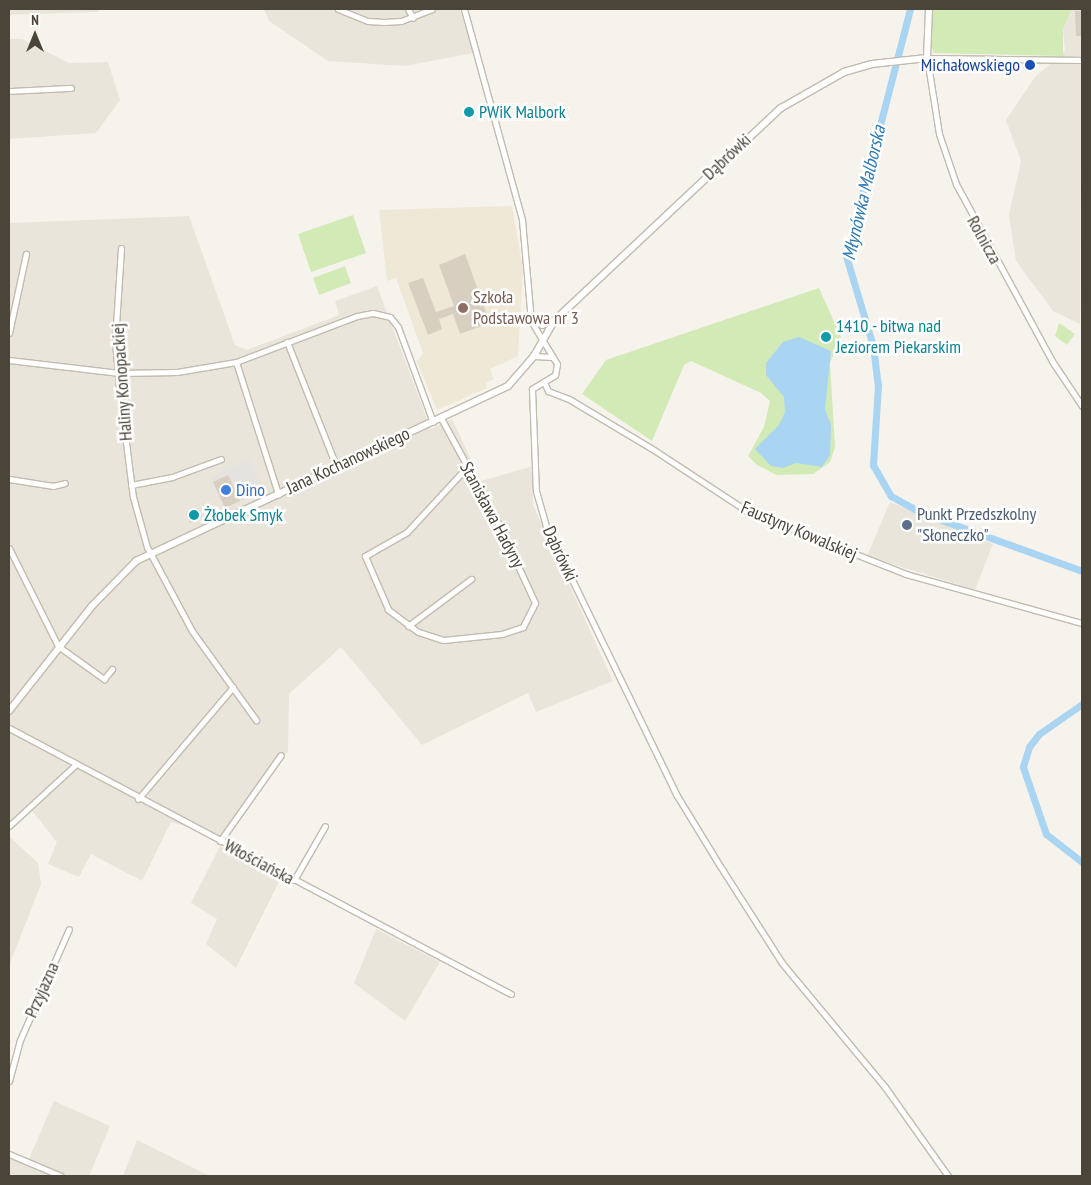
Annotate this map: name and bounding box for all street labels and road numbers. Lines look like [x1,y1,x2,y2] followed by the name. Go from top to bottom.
[698,129,756,185] street label: Dąbrówki
[962,212,1006,268] street label: Rolnicza
[107,322,137,442] street label: Haliny Konopackiej
[283,423,413,499] street label: Jana Kochanowskiego
[455,458,529,572] street label: Stanisława Hadyny
[737,497,861,565] street label: Faustyny Kowalskiej
[538,523,582,585] street label: Dąbrówki
[220,835,298,889] street label: Włościańska
[20,959,64,1021] street label: Przyjazna

